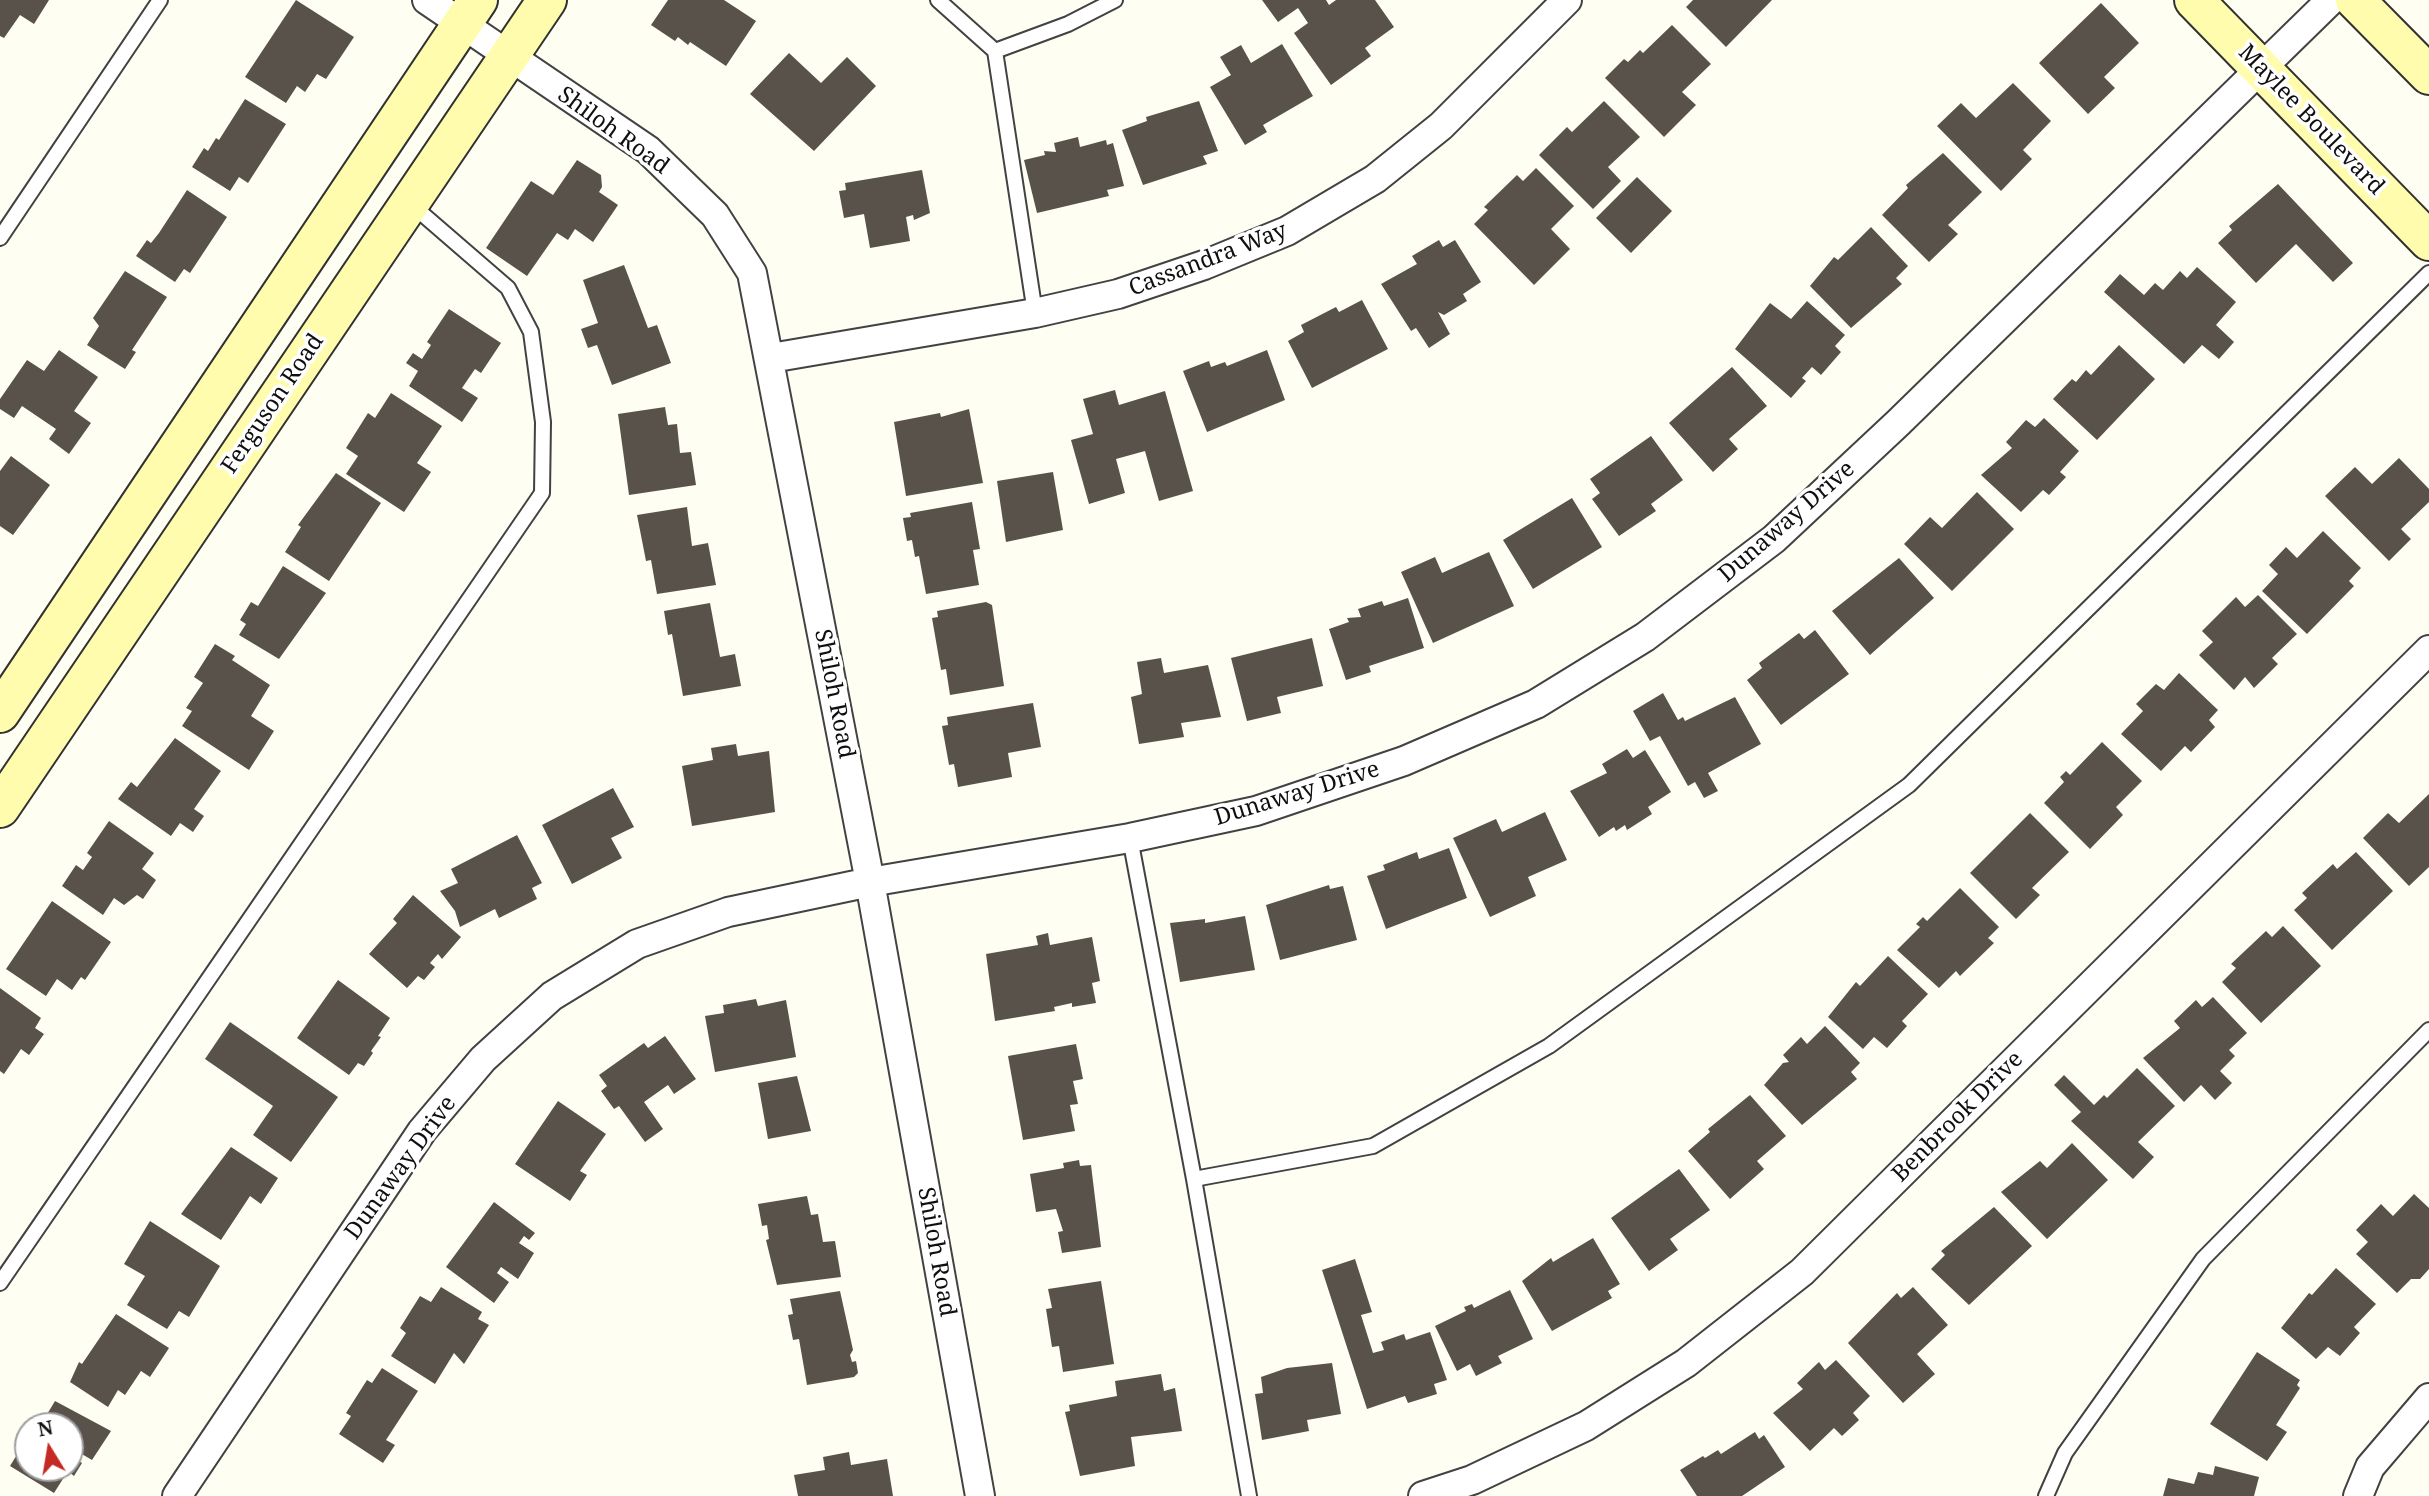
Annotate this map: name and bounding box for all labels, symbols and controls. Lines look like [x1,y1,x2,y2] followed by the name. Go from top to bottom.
[2232,39,2390,201] street label: Maylee Boulevard
[552,81,674,181] street label: Shiloh Road
[1125,217,1291,303] street label: Cassandra Way
[216,329,330,479] street label: Ferguson Road
[1713,456,1861,588] street label: Dunaway Drive
[808,627,860,761] street label: Shiloh Road
[1211,756,1383,832] street label: Dunaway Drive
[1887,1046,2029,1188] street label: Benbrook Drive
[340,1091,462,1245] street label: Dunaway Drive
[911,1185,961,1319] street label: Shiloh Road
[14,1412,84,1482] north arrow
[36,1414,55,1443] text: N

